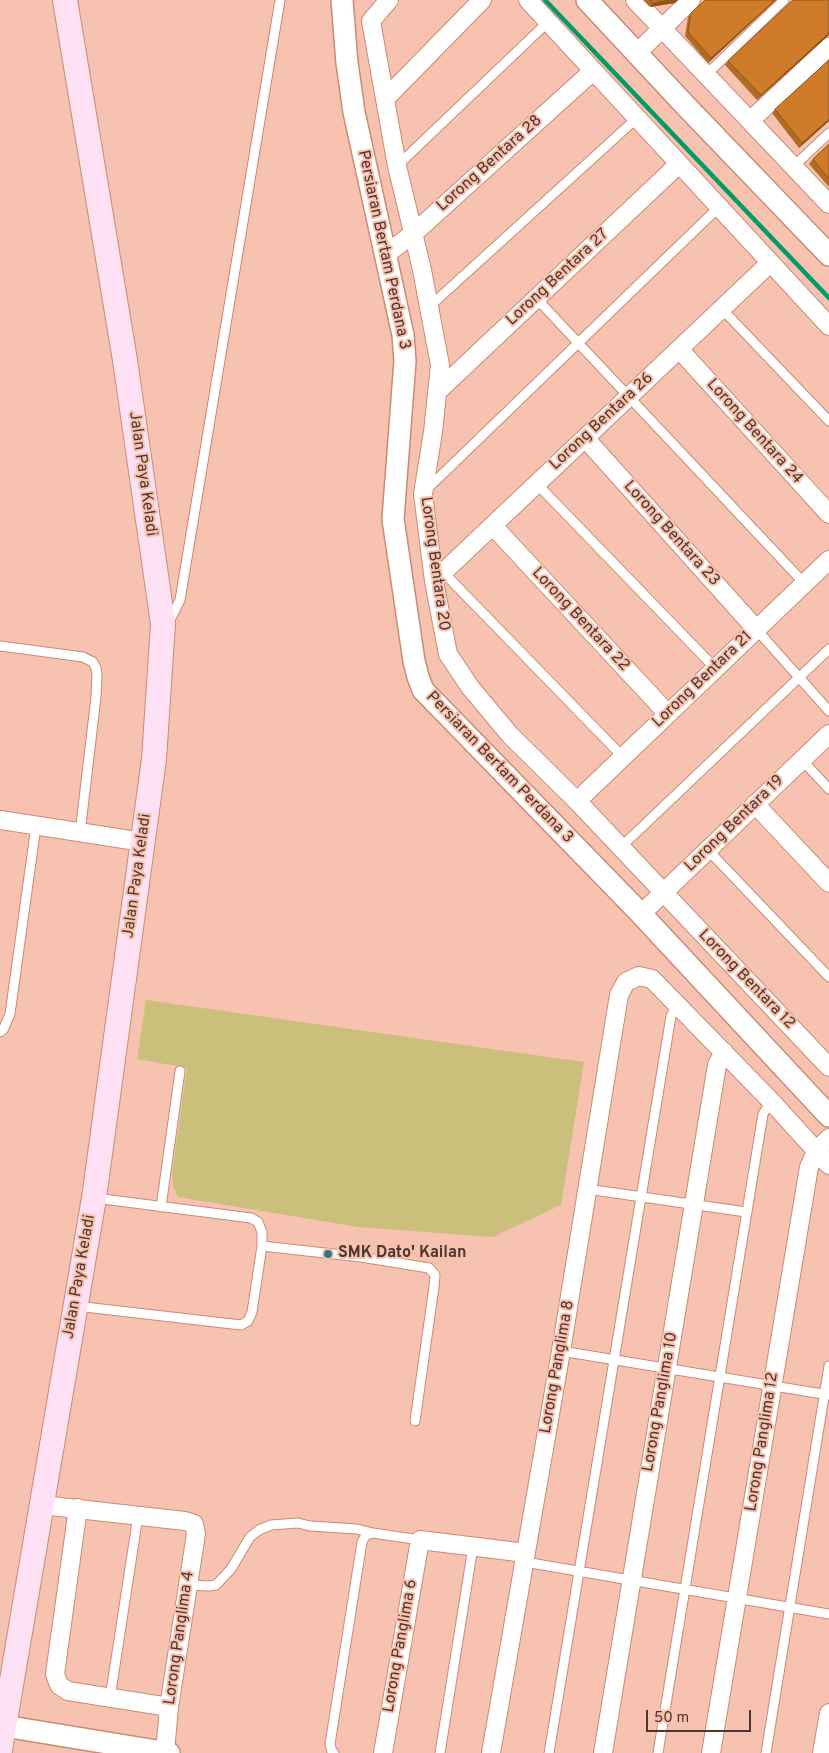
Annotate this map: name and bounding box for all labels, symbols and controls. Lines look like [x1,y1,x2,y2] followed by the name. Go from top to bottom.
[433,112,547,216] street label: Lorong Bentara 28
[352,149,414,351] street label: Persiaran Bertam Perdana 3
[503,226,613,330] street label: Lorong Bentara 27
[546,369,658,475] street label: Lorong Bentara 26
[702,375,806,489] street label: Lorong Bentara 24
[124,410,160,538] street label: Jalan Paya Keladi
[619,478,723,590] street label: Lorong Bentara 23
[415,496,453,632] street label: Lorong Bentara 20
[527,564,633,676] street label: Lorong Bentara 22
[649,628,757,732] street label: Lorong Bentara 21
[421,688,577,848] street label: Persiaran Bertam Perdana 3
[681,772,789,876] street label: Lorong Bentara 19
[120,812,156,940] street label: Jalan Paya Keladi
[694,926,798,1034] street label: Lorong Bentara 12
[60,1213,100,1341] street label: Jalan Paya Keladi
[338,1244,466,1264] place label: SMK Dato' Kailan
[322,1248,334,1260] marker: SMK Dato' Kailan
[537,1299,579,1435] street label: Lorong Panglima 8
[639,1331,683,1473] street label: Lorong Panglima 10
[742,1371,784,1513] street label: Lorong Panglima 12
[161,1570,199,1706] street label: Lorong Panglima 4
[380,1578,422,1714] street label: Lorong Panglima 6
[649,1700,754,1732] scale bar
[654,1709,689,1728] text: 50 m

